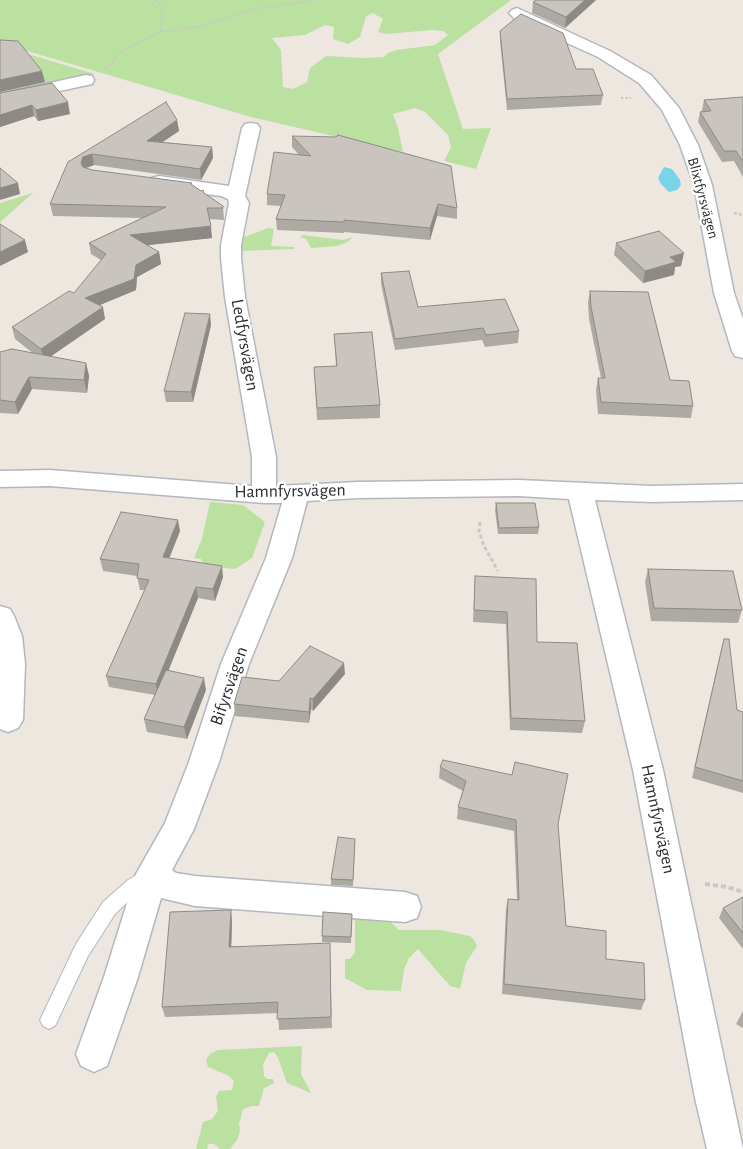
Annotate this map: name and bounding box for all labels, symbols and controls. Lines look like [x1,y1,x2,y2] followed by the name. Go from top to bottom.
[684,155,722,241] street label: Blixtfyrsvägen
[226,297,264,393] street label: Ledfyrsvägen
[234,479,346,503] street label: Hamnfyrsvägen
[205,644,253,728] street label: Bifyrsvägen
[636,762,680,876] street label: Hamnfyrsvägen

